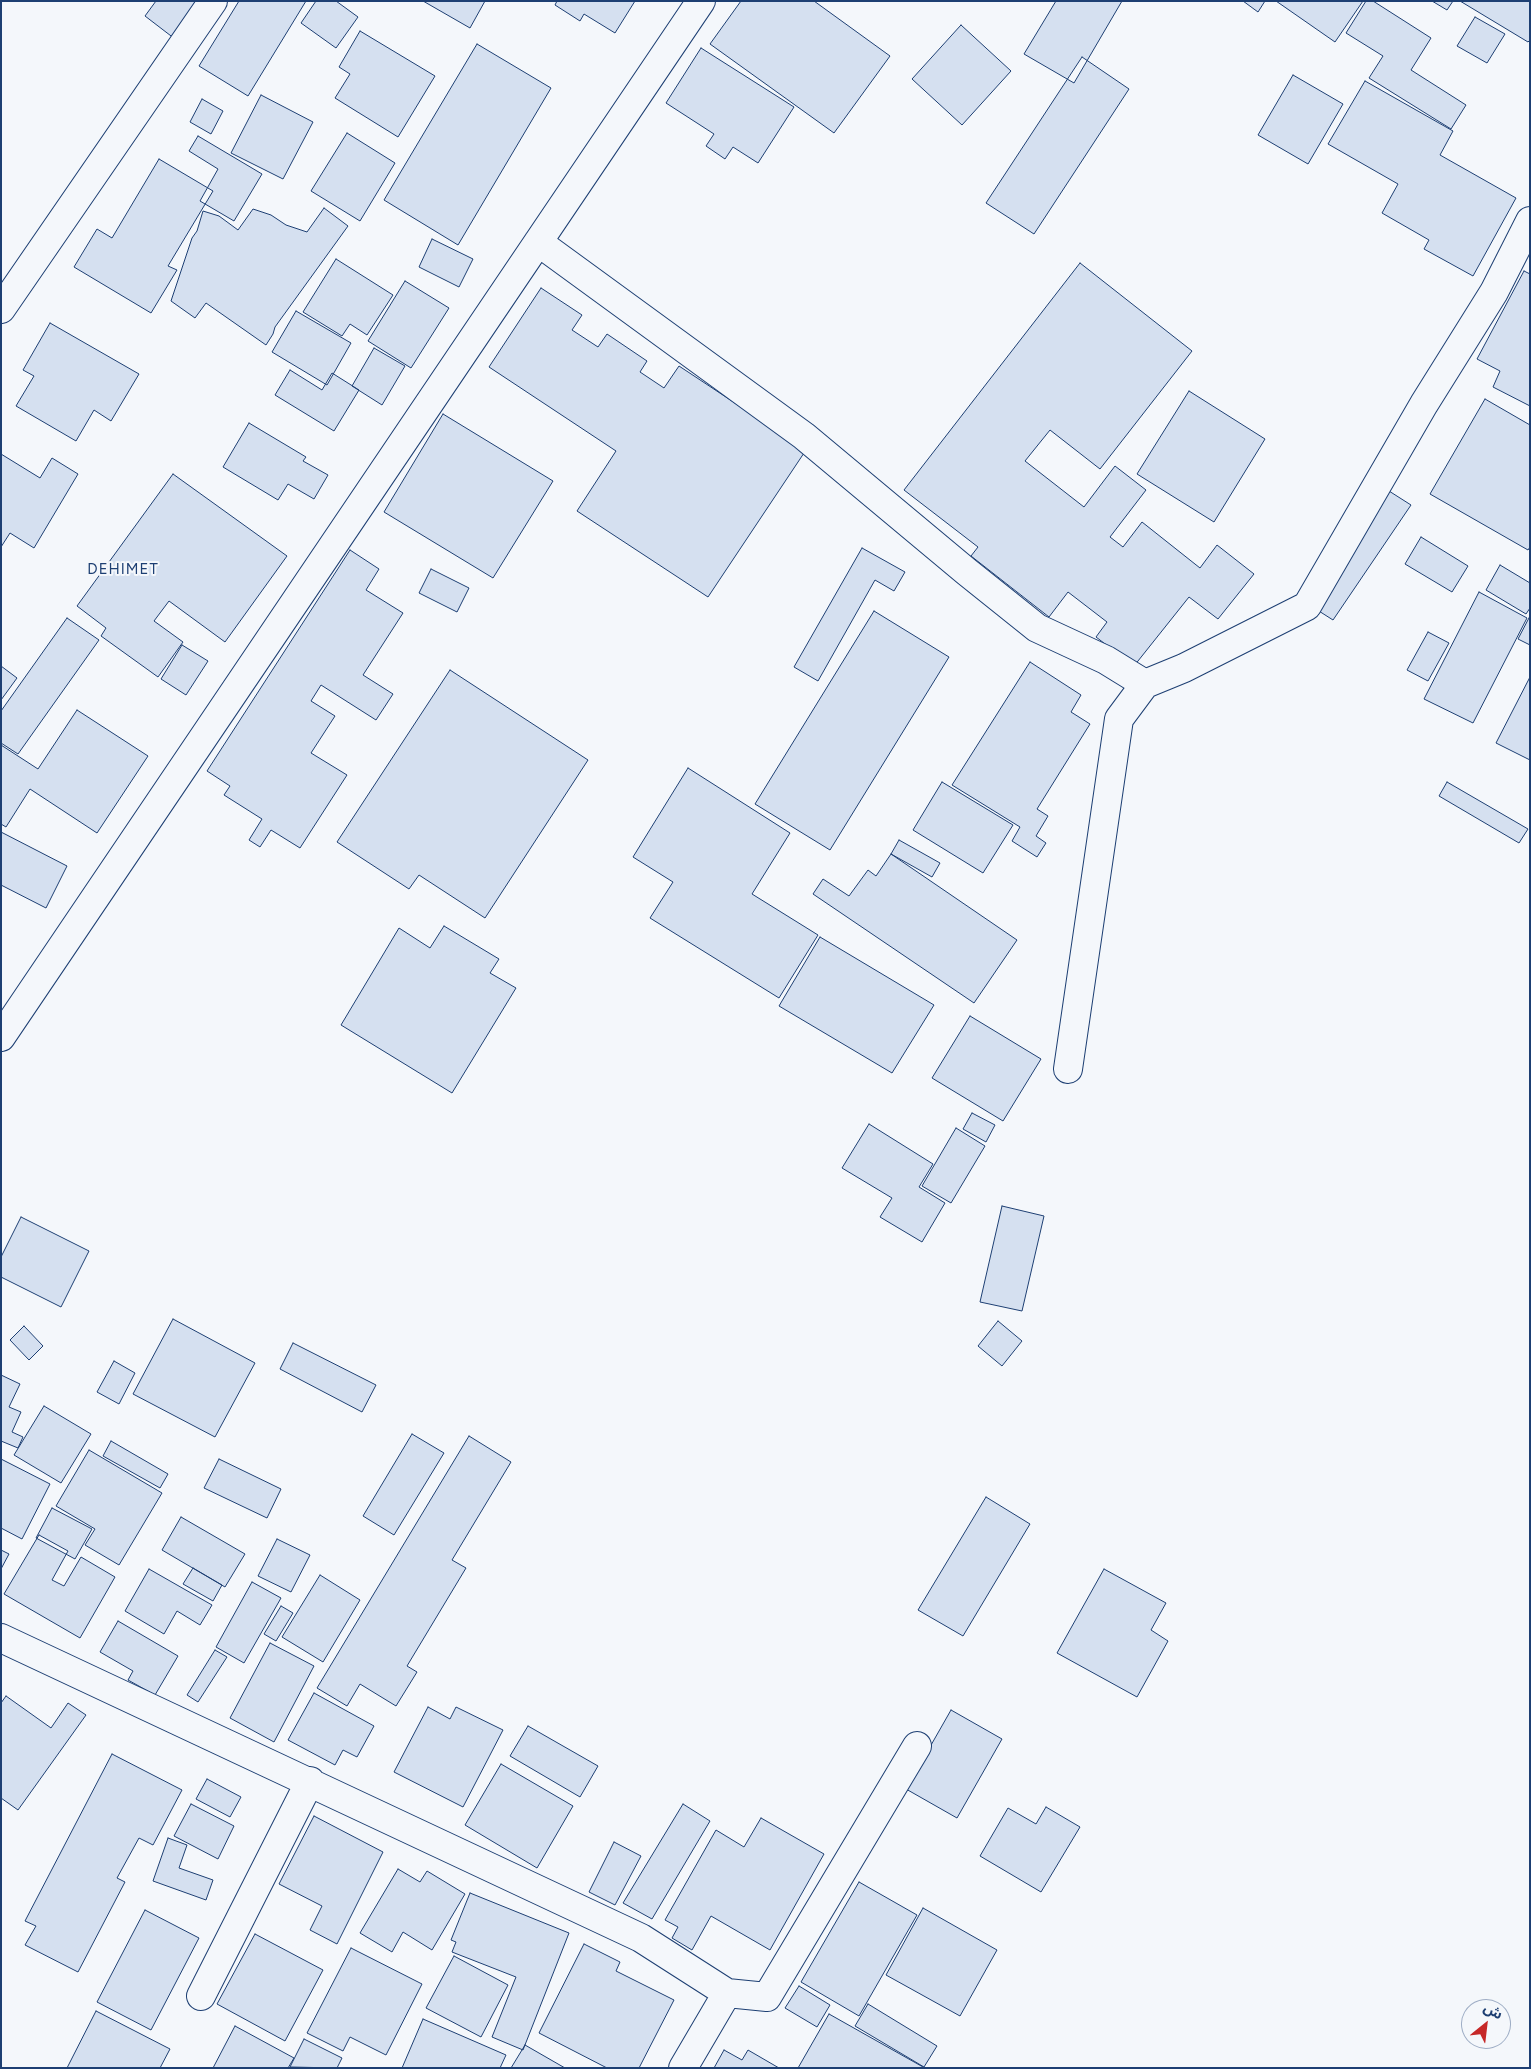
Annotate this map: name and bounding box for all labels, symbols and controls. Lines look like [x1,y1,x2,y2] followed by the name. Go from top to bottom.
[86,561,160,579] district label: DEHIMET
[1461,1999,1511,2049] north arrow
[1481,1999,1506,2023] text: ش

